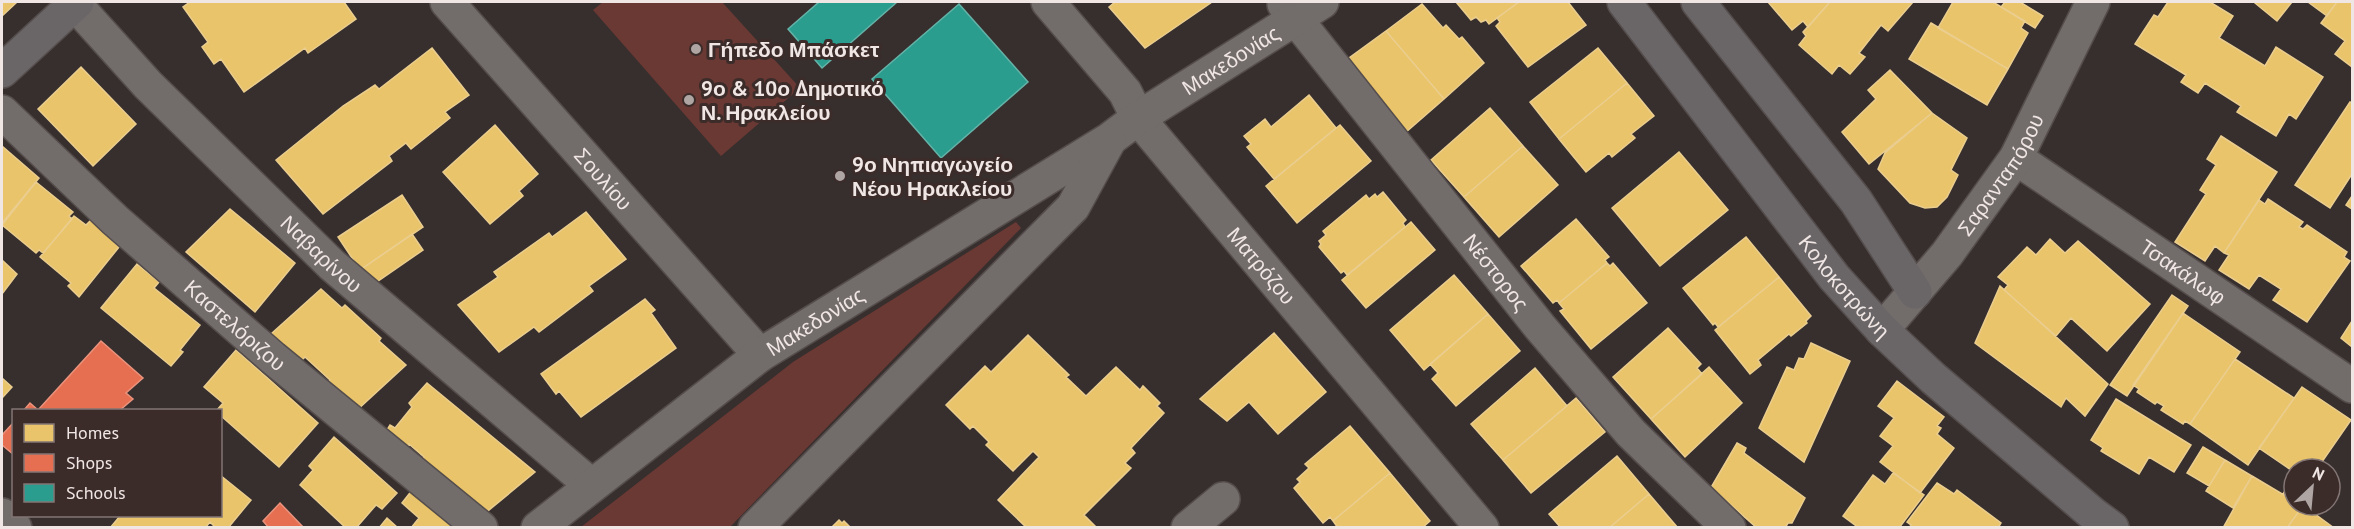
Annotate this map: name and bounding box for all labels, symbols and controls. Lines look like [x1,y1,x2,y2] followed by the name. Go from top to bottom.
[1177,19,1284,101] street label: Μακεδονίας
[708,36,880,63] place label: Γήπεδο Μπάσκετ
[689,42,703,56] marker: Γήπεδο Μπάσκετ
[701,75,884,126] place label: 9ο & 10ο Δημοτικό Ν. Ηρακλείου
[682,93,696,107] marker: 9ο & 10ο Δημοτικό Ν. Ηρακλείου
[1951,109,2049,241] street label: Σαρανταπόρου
[569,142,638,215] street label: Σουλίου
[852,151,1013,202] place label: 9ο Νηπιαγωγείο Νέου Ηρακλείου
[833,169,847,183] marker: 9ο Νηπιαγωγείο Νέου Ηρακλείου
[275,209,368,298] street label: Ναβαρίνου
[1222,221,1302,310] street label: Ματρόζου
[1458,228,1535,316] street label: Νέστορος
[1793,229,1896,344] street label: Κολοκοτρώνη
[2135,233,2231,310] street label: Τσακάλωφ
[179,273,292,377] street label: Καστελόριζου
[761,281,869,362] street label: Μακεδονίας
[12,409,222,517] legend
[66,421,119,444] text: Homes
[66,451,112,474] text: Shops
[2282,457,2342,517] north arrow
[2309,462,2328,485] text: N
[66,481,126,504] text: Schools

